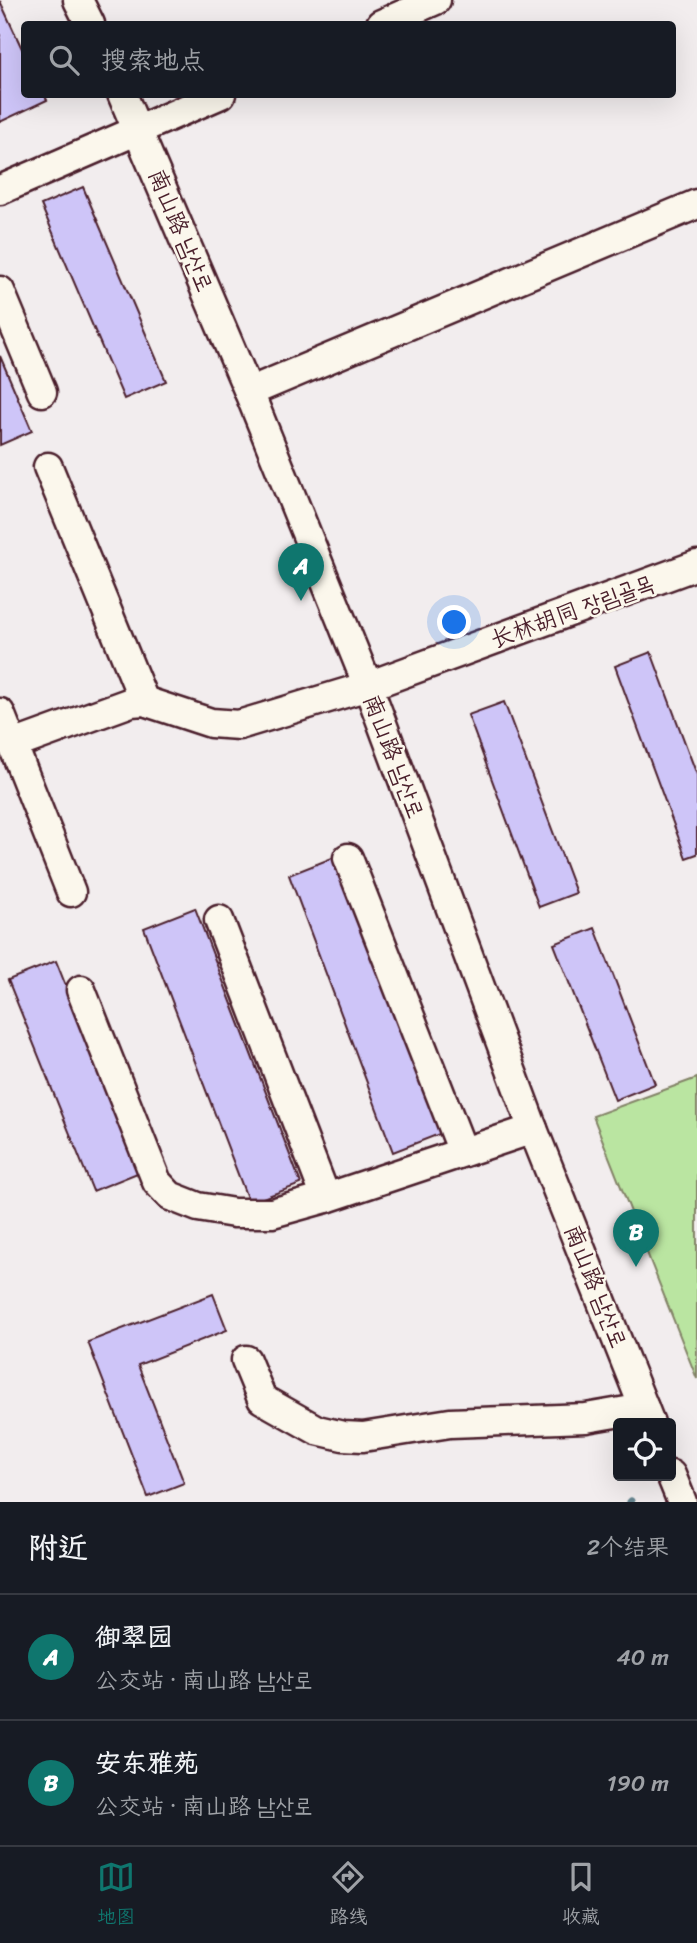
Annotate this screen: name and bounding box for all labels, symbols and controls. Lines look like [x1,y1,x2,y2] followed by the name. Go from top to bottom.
[21,21,676,98] search box
[101,37,205,83] text: 搜索地点
[45,41,83,79] icon: search
[136,162,225,298] street label: 南山路 남산로
[278,543,324,601] pin: A
[484,563,660,660] street label: 长林胡同 장림골목
[437,605,471,639] your location
[351,688,436,824] street label: 南山路 남산로
[613,1209,659,1267] pin: B
[552,1218,639,1354] street label: 南山路 남산로
[613,1418,676,1481] map controls
[613,1418,676,1481] button: locate
[28,1521,88,1575] text: 附近
[587,1527,669,1568] text: 2个结果
[95,1614,173,1660] text: 御翠园
[43,1637,59,1678] text: A
[616,1637,669,1678] text: 40 m
[95,1660,313,1701] text: 公交站 · 南山路 남산로
[95,1740,199,1786] text: 安东雅苑
[44,1763,58,1804] text: B
[607,1763,669,1804] text: 190 m
[95,1786,313,1827] text: 公交站 · 南山路 남산로
[97,1858,135,1933] tab: 地图
[329,1858,368,1933] tab: 路线
[562,1858,600,1933] tab: 收藏

